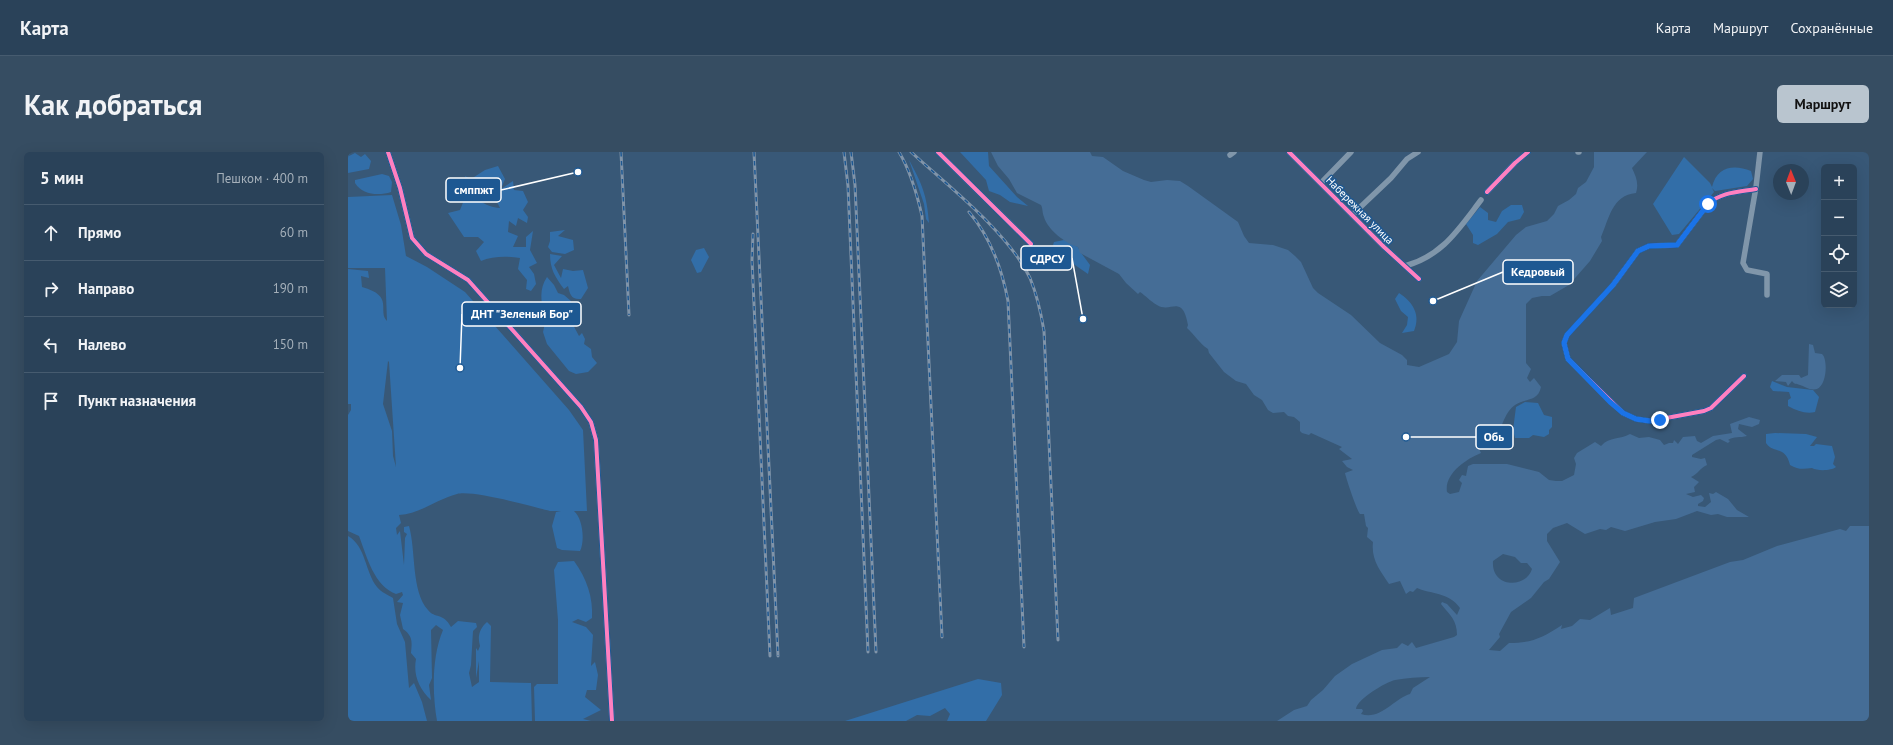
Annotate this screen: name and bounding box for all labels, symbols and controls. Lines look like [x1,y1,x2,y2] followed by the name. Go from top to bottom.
[20,16,69,40] text: Карта
[1656,19,1691,37] text: Карта
[1713,19,1768,37] text: Маршрут
[1790,19,1873,37] text: Сохранённые
[1777,85,1869,123] button: Маршрут
[24,86,202,123] text: Как добраться
[1773,164,1809,200] north arrow
[1821,164,1857,308] map controls
[1821,164,1857,200] button: +
[40,167,84,189] text: 5 мин
[216,170,308,187] text: Пешком · 400 m
[1323,173,1397,247] street label: Набережная улица
[446,178,501,202] callout: смппжт
[454,182,494,197] text: смппжт
[1699,195,1717,213] route start
[1821,200,1857,236] button: −
[40,222,62,244] icon: ahead
[78,223,121,242] text: Прямо
[280,224,308,241] text: 60 m
[1821,236,1857,272] button: locate
[1021,246,1072,270] callout: СДРСУ
[1030,251,1064,266] text: СДРСУ
[1503,260,1573,284] callout: Кедровый
[1511,264,1565,279] text: Кедровый
[1821,272,1857,308] button: layers
[40,278,62,300] icon: right
[78,279,134,298] text: Направо
[273,280,308,297] text: 190 m
[462,302,581,326] callout: ДНТ "Зеленый Бор"
[471,306,573,321] text: ДНТ "Зеленый Бор"
[40,334,62,356] icon: left
[78,335,126,354] text: Налево
[273,336,308,353] text: 150 m
[40,390,62,412] icon: arrive
[78,391,196,410] text: Пункт назначения
[1651,411,1669,429] route end
[1476,425,1513,449] callout: Обь
[1484,429,1504,444] text: Обь

